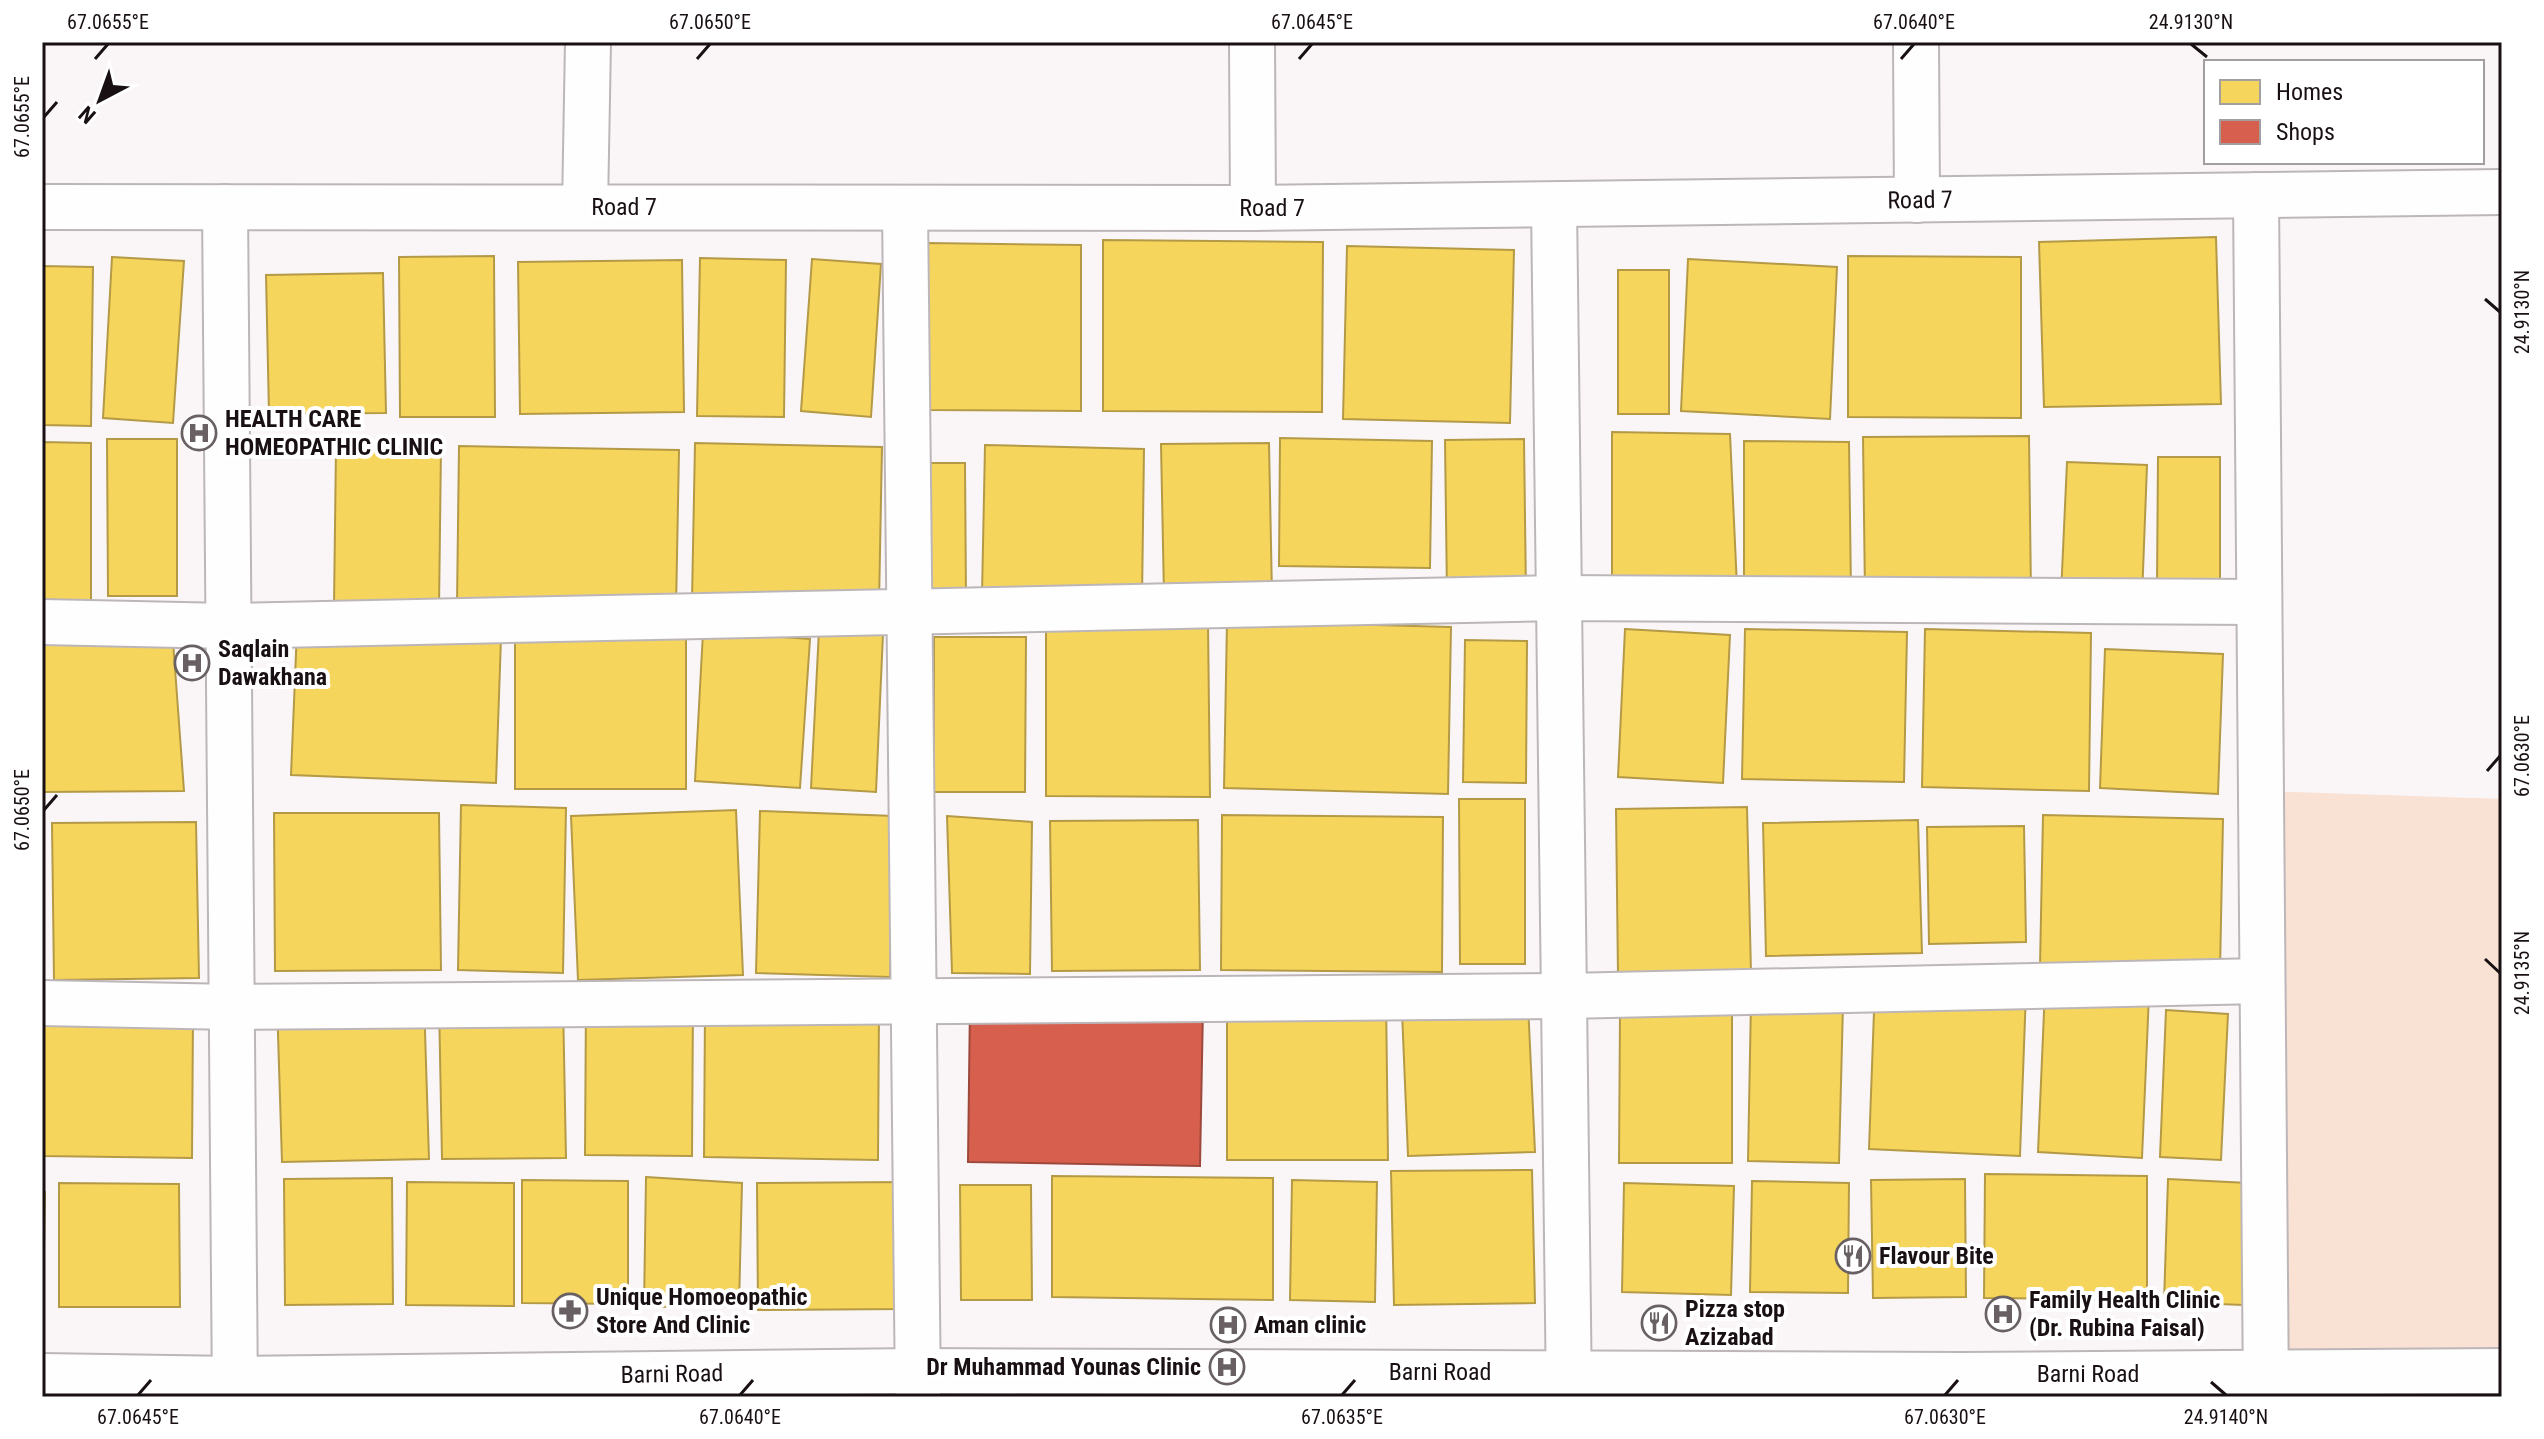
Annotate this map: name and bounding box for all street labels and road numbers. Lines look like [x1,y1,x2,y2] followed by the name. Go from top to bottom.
[1887,185,1953,215] street label: Road 7
[591,193,657,221] street label: Road 7
[1239,194,1305,222] street label: Road 7
[1389,1358,1491,1386] street label: Barni Road
[620,1359,724,1389] street label: Barni Road
[2037,1360,2139,1388] street label: Barni Road

